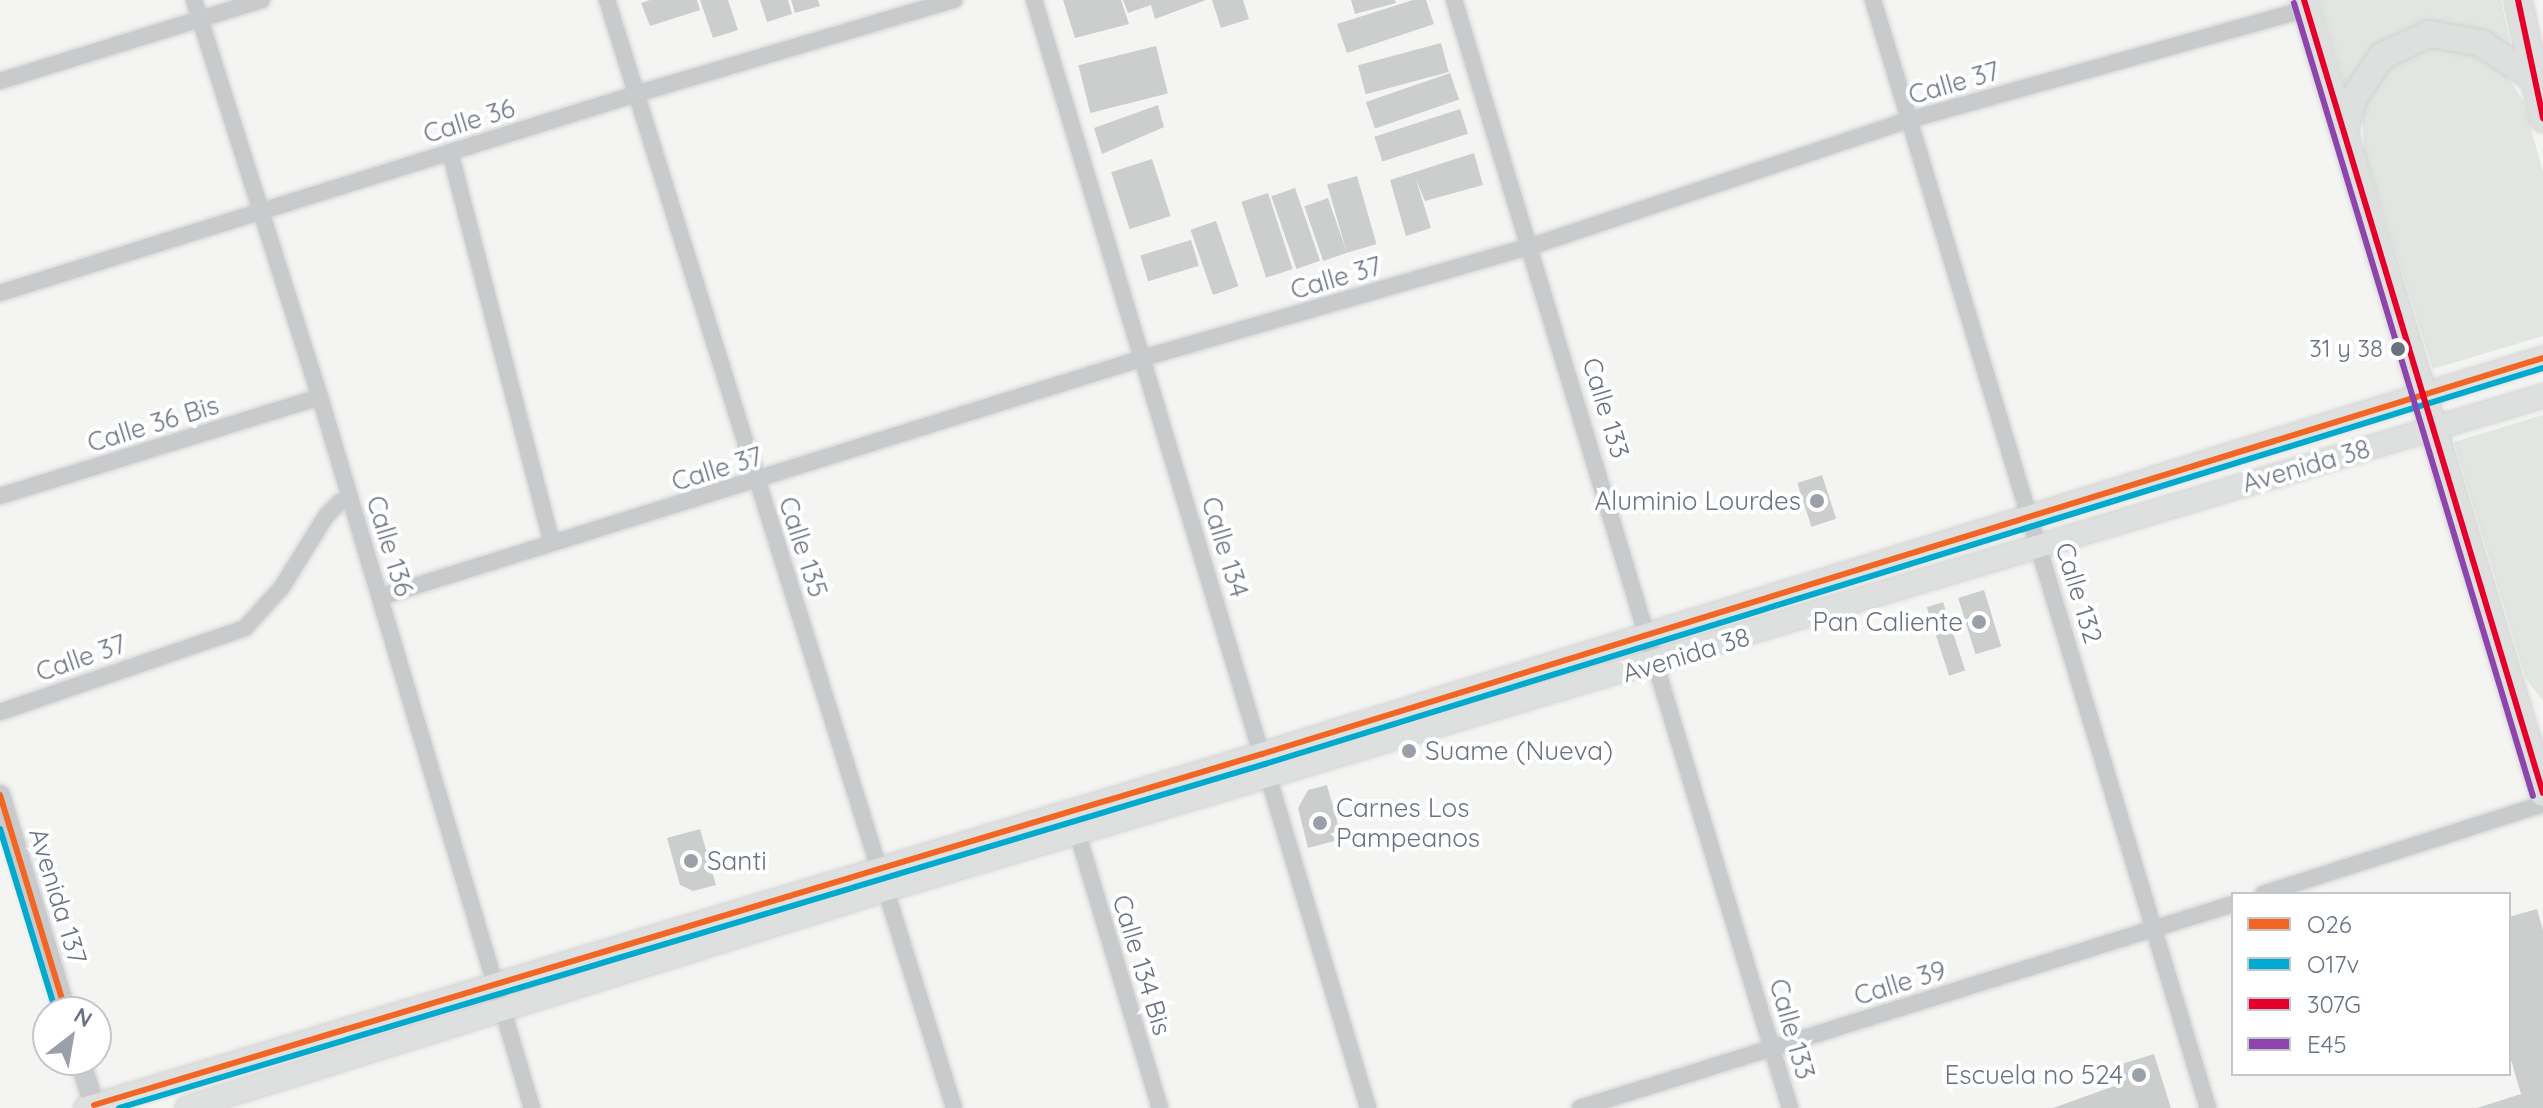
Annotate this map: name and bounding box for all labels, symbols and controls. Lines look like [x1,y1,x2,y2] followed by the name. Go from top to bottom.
[1905,55,2003,111] street label: Calle 37
[420,92,518,150] street label: Calle 36
[1287,250,1385,306] street label: Calle 37
[2309,335,2383,363] place label: 31 y 38
[2390,341,2406,357] marker: 31 y 38
[1576,354,1636,462] street label: Calle 133
[84,389,222,459] street label: Calle 36 Bis
[2239,433,2373,499] street label: Avenida 38
[668,440,766,498] street label: Calle 37
[1594,485,1801,517] place label: Aluminio Lourdes
[360,492,420,600] street label: Calle 136
[1808,492,1826,510] marker: Aluminio Lourdes
[772,493,834,601] street label: Calle 135
[1195,493,1255,601] street label: Calle 134
[2049,539,2109,647] street label: Calle 132
[1812,606,1963,638] place label: Pan Caliente
[1970,613,1988,631] marker: Pan Caliente
[1619,621,1753,689] street label: Avenida 38
[32,628,130,688] street label: Calle 37
[1425,735,1613,767] place label: Suame (Nueva)
[1400,742,1418,760] marker: Suame (Nueva)
[1336,792,1480,854] place label: Carnes Los Pampeanos
[1311,814,1329,832] marker: Carnes Los Pampeanos
[23,824,93,968] street label: Avenida 137
[707,845,767,877] place label: Santi
[682,852,700,870] marker: Santi
[1106,891,1178,1039] street label: Calle 134 Bis
[2231,892,2511,1076] legend
[2307,909,2352,939] text: O26
[2307,949,2359,979] text: O17v
[1850,954,1950,1012] street label: Calle 39
[1763,975,1821,1083] street label: Calle 133
[2307,989,2361,1019] text: 307G
[32,996,112,1076] north arrow
[69,1001,97,1033] text: N
[2307,1029,2347,1059] text: E45
[1945,1059,2123,1091] place label: Escuela no 524
[2130,1066,2148,1084] marker: Escuela no 524

